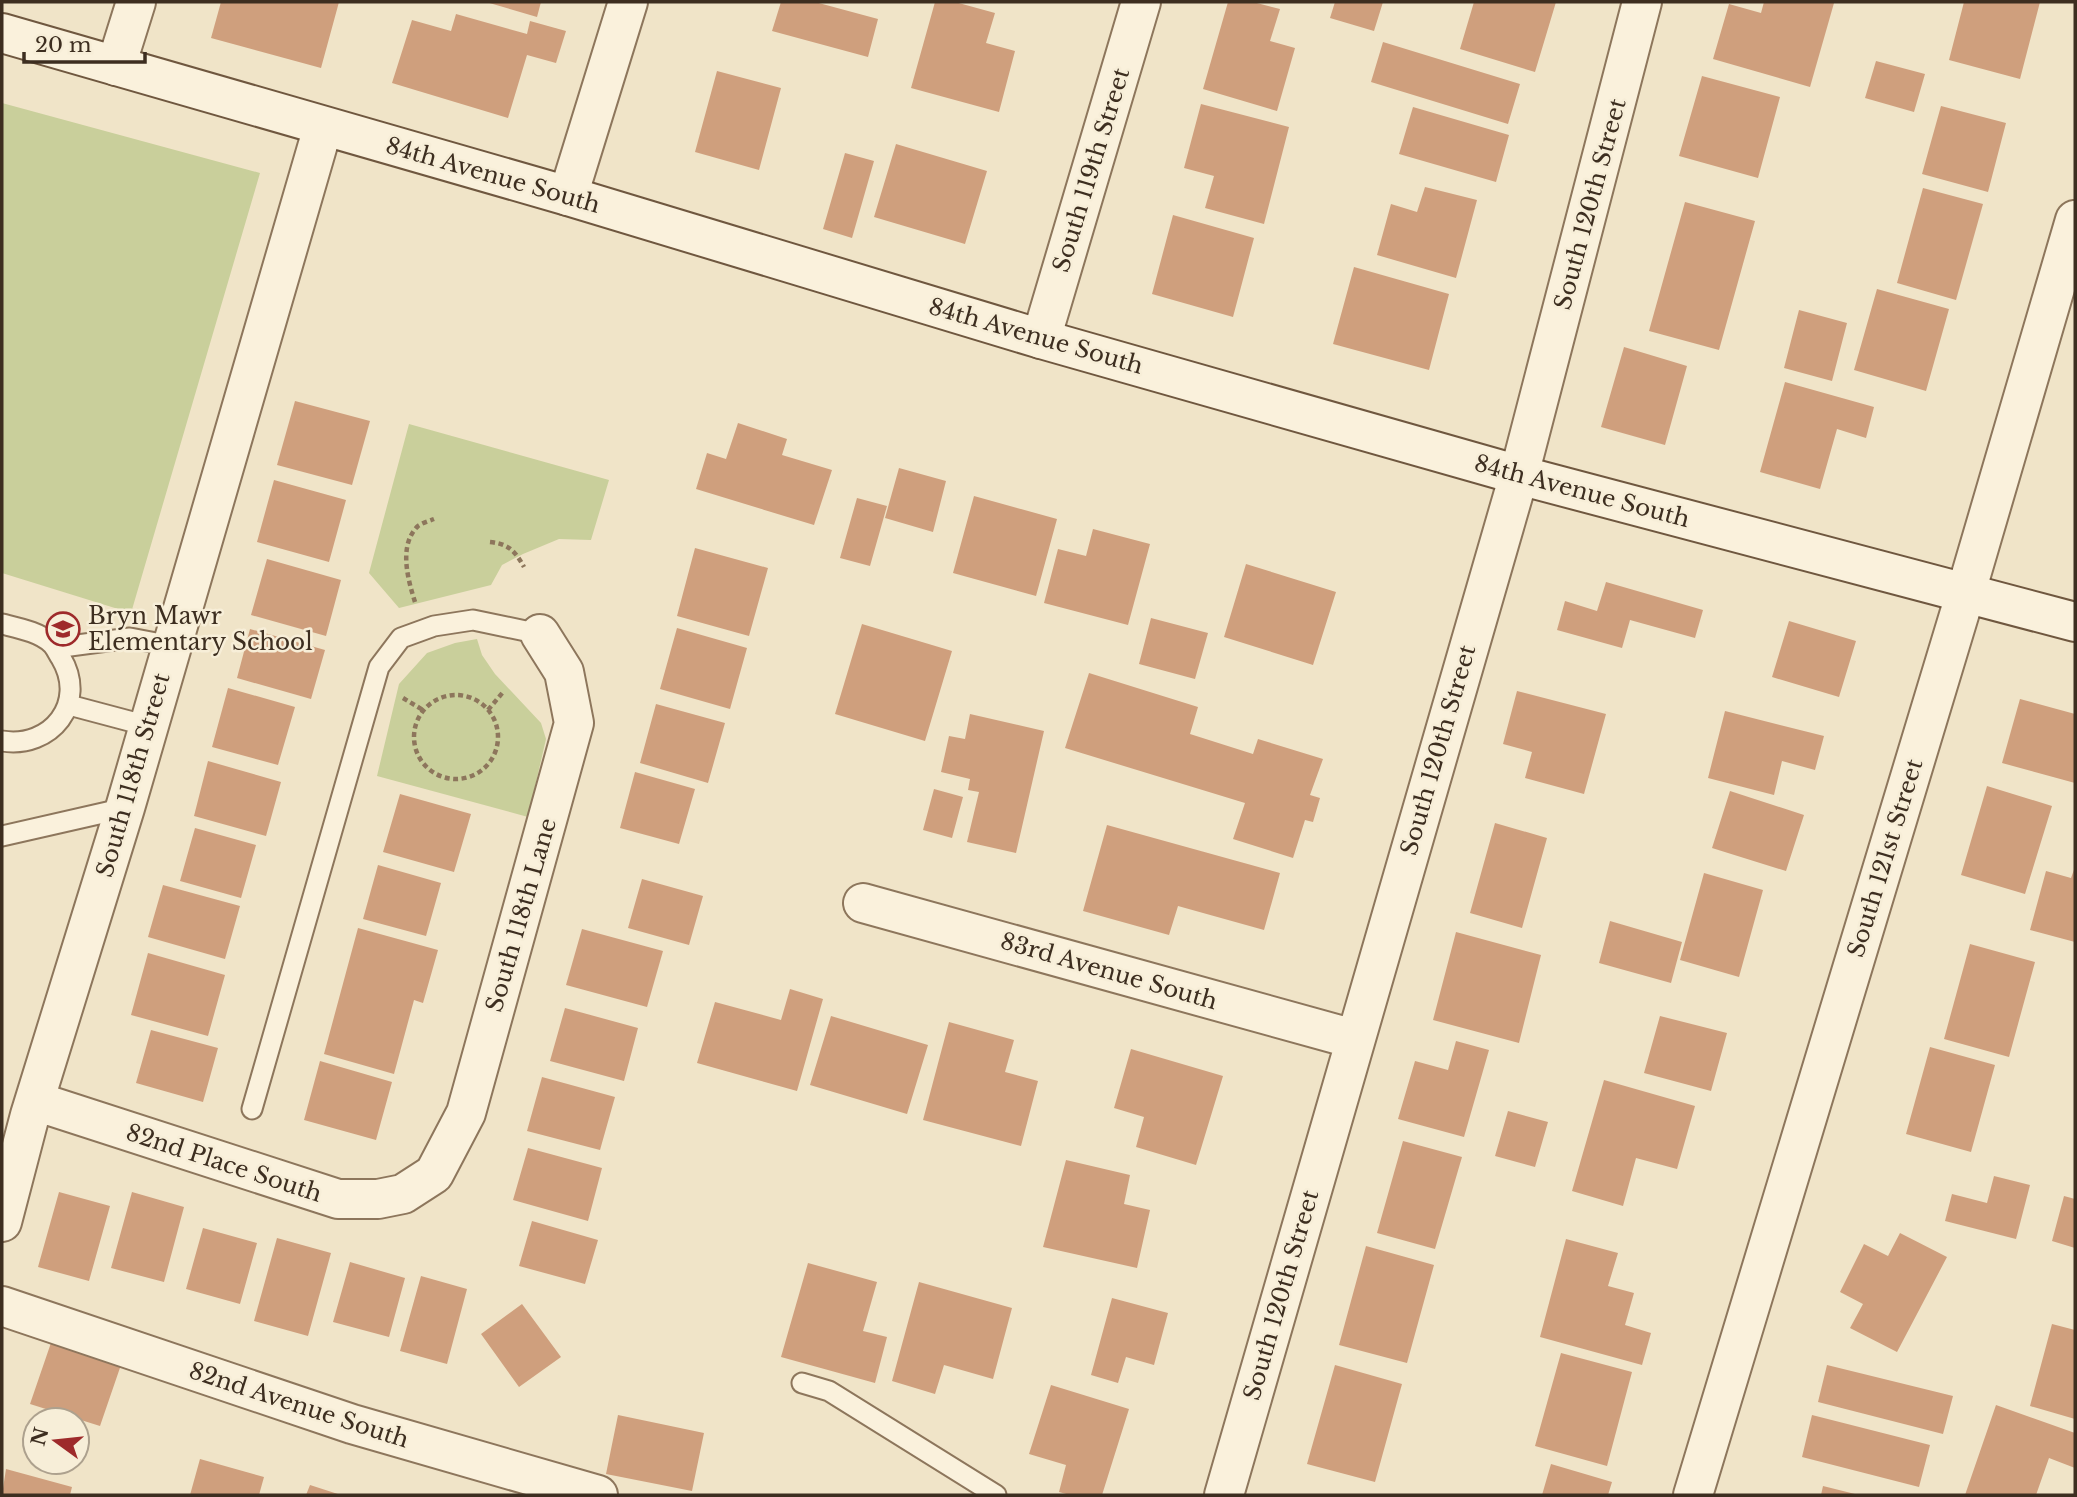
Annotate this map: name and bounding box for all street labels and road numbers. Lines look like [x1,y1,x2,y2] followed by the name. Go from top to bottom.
[1047,64,1135,275] street label: South 119th Street
[1548,95,1632,313] street label: South 120th Street
[383,131,604,219] street label: 84th Avenue South
[926,292,1147,380] street label: 84th Avenue South
[1471,449,1693,533] street label: 84th Avenue South
[1395,641,1482,858] street label: South 120th Street
[90,669,176,880] street label: South 118th Street
[1841,755,1929,961] street label: South 121st Street
[480,815,562,1015] street label: South 118th Lane
[997,927,1221,1015] street label: 83rd Avenue South
[123,1118,326,1208] street label: 82nd Place South
[1238,1186,1325,1403] street label: South 120th Street
[186,1356,412,1454] street label: 82nd Avenue South

